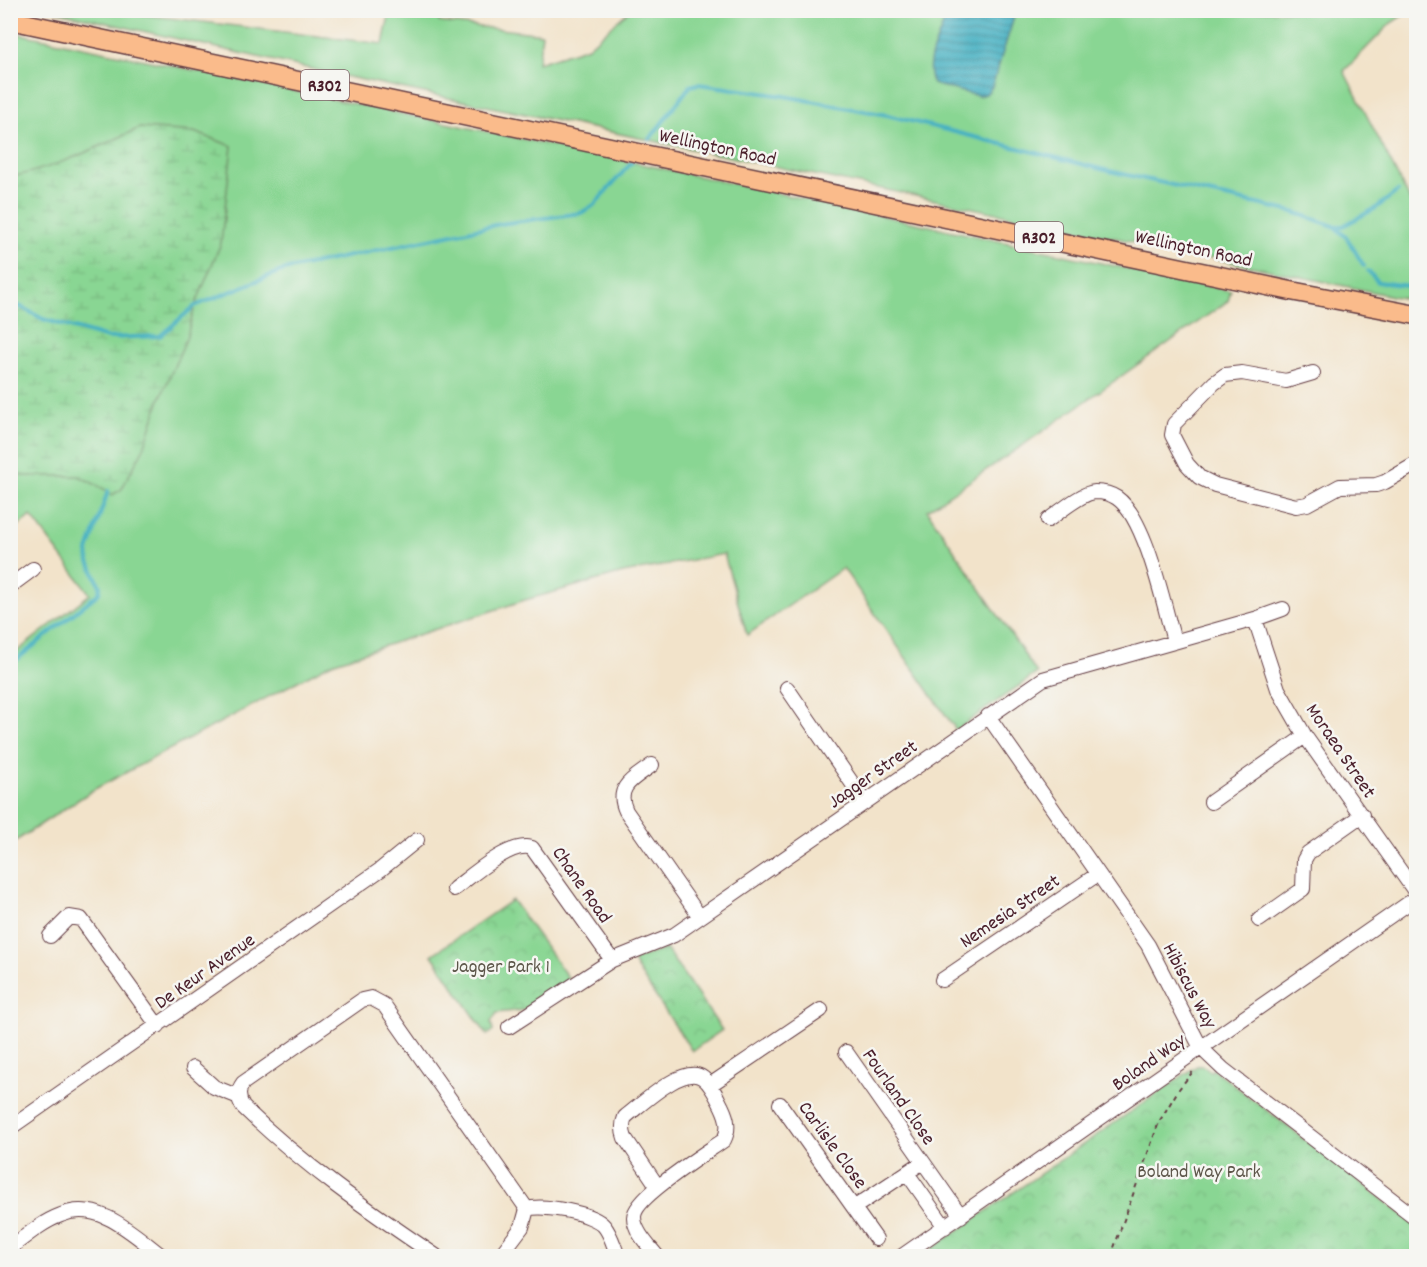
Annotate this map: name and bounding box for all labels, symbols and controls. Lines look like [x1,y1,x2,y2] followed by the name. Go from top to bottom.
[301,70,349,100] road number: R302
[656,123,778,175] street label: Wellington Road
[1015,222,1063,252] road number: R302
[1132,224,1254,276] street label: Wellington Road
[1297,699,1382,805] street label: Moraea Street
[823,734,924,817] street label: Jagger Street
[544,841,617,930] street label: Chane Road
[955,868,1067,956] street label: Nemesia Street
[150,927,262,1018] street label: De Keur Avenue
[1154,939,1223,1035] street label: Hibiscus Way
[452,954,550,982] park label: Jagger Park 1
[1107,1027,1193,1099] street label: Boland Way
[854,1044,941,1152] street label: Fourland Close
[790,1096,873,1196] street label: Carlisle Close
[1137,1159,1261,1187] park label: Boland Way Park

